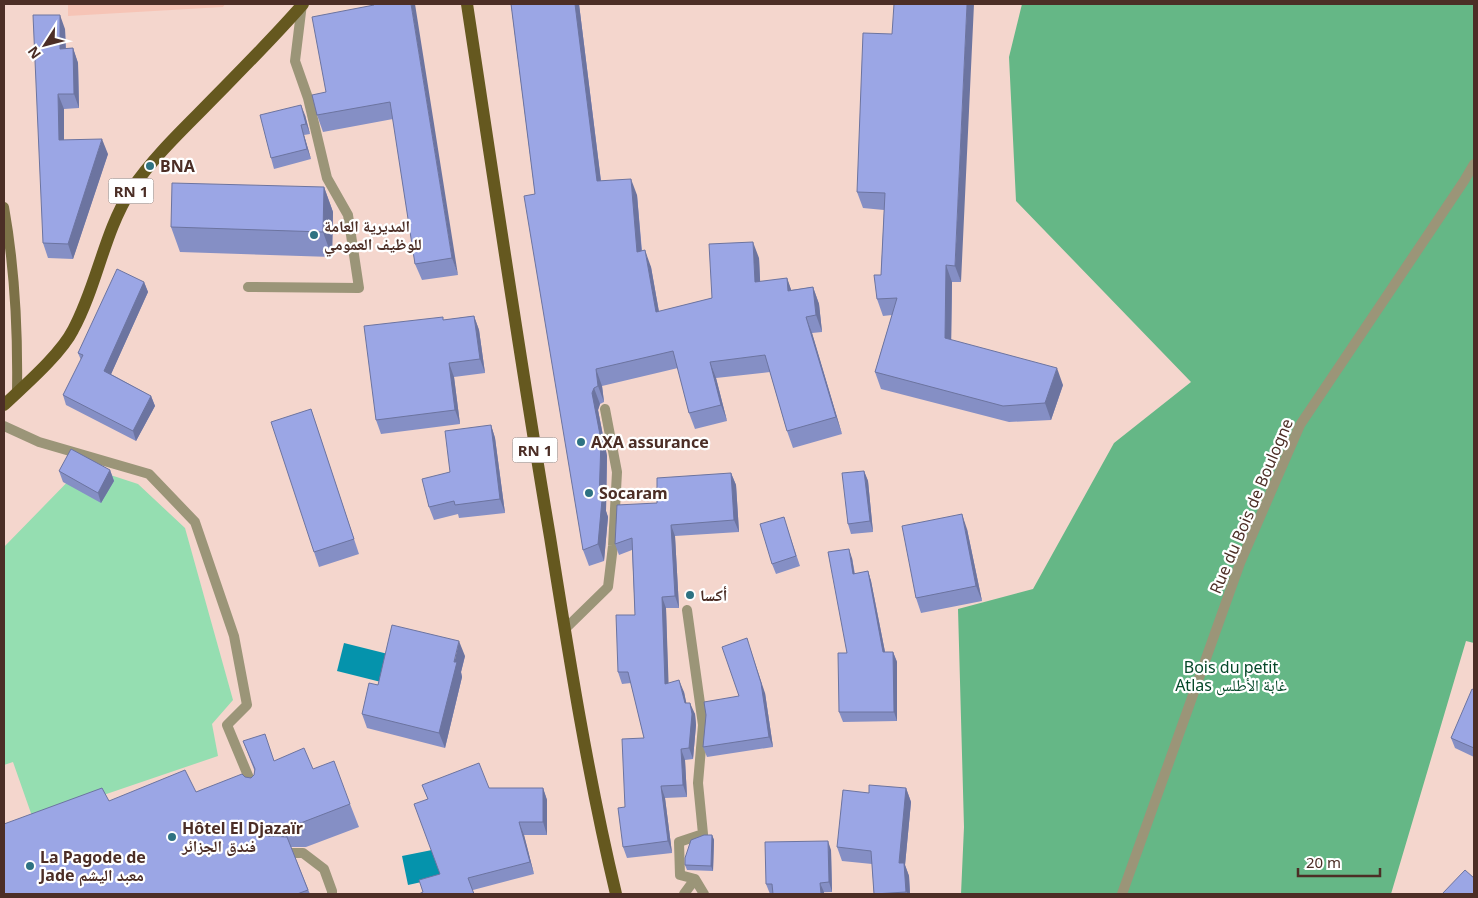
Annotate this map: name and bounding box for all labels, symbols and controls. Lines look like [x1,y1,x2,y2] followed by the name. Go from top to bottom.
[20,20,70,70] north arrow
[23,43,45,63] text: N
[160,155,196,177] place label: BNA
[144,160,156,172] marker: BNA
[108,178,154,204] road number: RN 1
[324,215,422,257] place label: المديرية العامة للوظيف العمومي
[308,229,320,241] marker: المديرية العامة للوظيف العمومي
[1204,415,1298,597] street label: Rue du Bois de Boulogne
[591,431,709,453] place label: AXA assurance
[575,436,587,448] marker: AXA assurance
[512,438,558,462] road number: RN 1
[599,482,668,504] place label: Socaram
[583,487,595,499] marker: Socaram
[700,584,727,606] place label: أكسا
[684,589,696,601] marker: أكسا
[1175,656,1287,696] park label: Bois du petit Atlas غابة الأطلس
[181,817,303,857] place label: Hôtel El Djazaïr فندق الجزائر
[166,831,178,843] marker: Hôtel El Djazaïr فندق الجزائر
[38,846,146,887] place label: La Pagode de Jade معبد اليشم
[1298,846,1380,878] scale bar
[1306,852,1341,872] text: 20 m
[24,860,36,872] marker: La Pagode de Jade معبد اليشم

